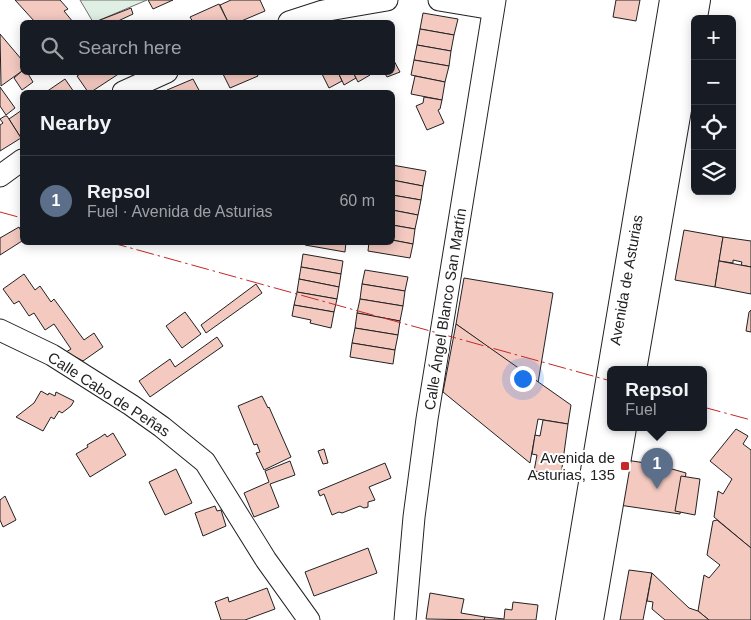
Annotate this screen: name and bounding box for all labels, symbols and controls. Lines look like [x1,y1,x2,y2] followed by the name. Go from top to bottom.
[691,15,736,195] map controls
[691,15,736,60] button: +
[20,20,395,75] search box
[38,34,66,62] icon: search
[78,37,182,58] text: Search here
[691,60,736,105] button: −
[691,105,736,150] button: locate
[40,111,111,134] text: Nearby
[691,150,736,195] button: layers
[87,181,150,202] text: Repsol
[52,192,60,209] text: 1
[339,192,375,209] text: 60 m
[87,203,273,220] text: Fuel · Avenida de Asturias
[421,207,469,411] street label: Calle Ángel Blanco San Martín
[606,213,646,347] street label: Avenida de Asturias
[45,348,173,440] street label: Calle Cabo de Peñas
[510,366,536,392] your location
[607,366,707,431] popup
[625,379,689,400] text: Repsol
[625,401,656,418] text: Fuel
[641,448,673,489] pin: 1
[527,449,615,483] place label: Avenida de Asturias, 135
[619,460,631,472] marker: Avenida de Asturias, 135

